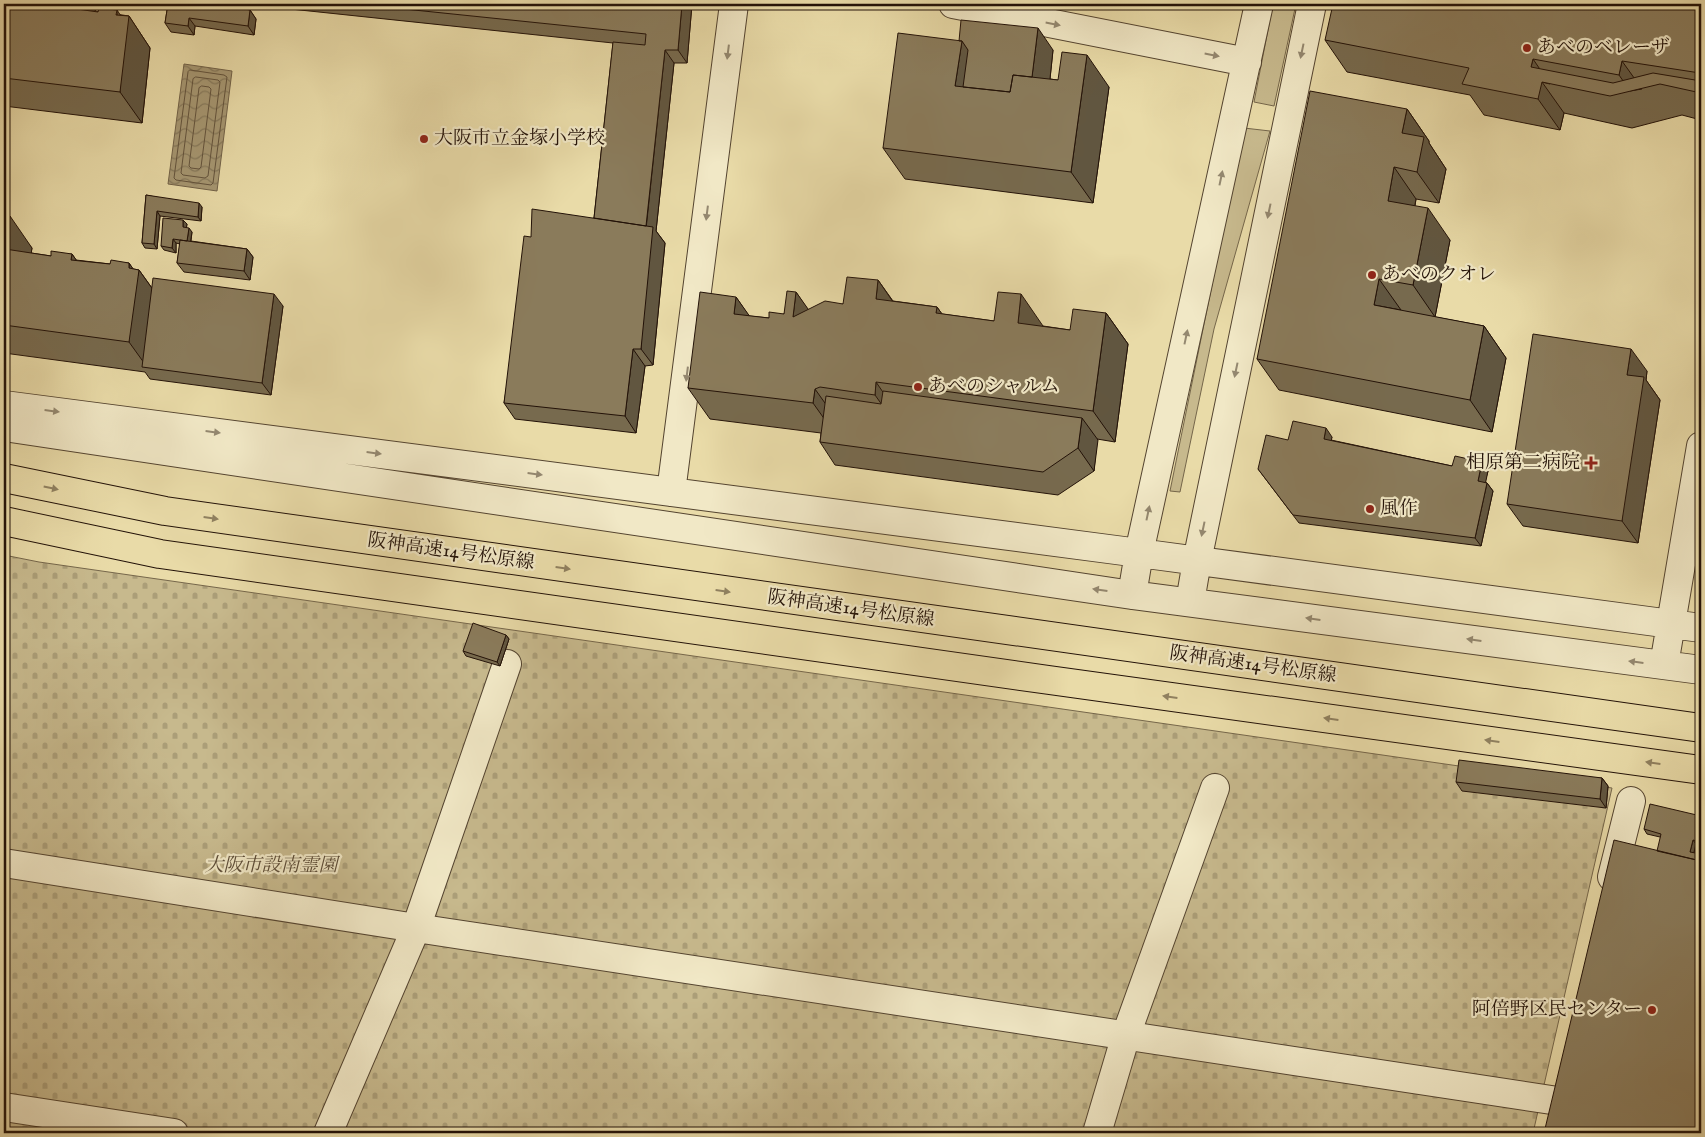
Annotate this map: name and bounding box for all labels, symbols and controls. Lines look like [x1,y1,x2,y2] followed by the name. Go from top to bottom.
[1045,20,1061,28] one-way arrow
[1537,36,1670,60] place label: あべのベレーザ
[1521,42,1533,54] marker: あべのベレーザ
[724,44,732,60] one-way arrow
[1298,44,1306,59] one-way arrow
[1205,52,1221,60] one-way arrow
[434,127,605,151] place label: 大阪市立金塚小学校
[418,133,430,145] marker: 大阪市立金塚小学校
[1217,171,1225,186] one-way arrow
[1265,203,1273,218] one-way arrow
[703,206,711,222] one-way arrow
[1382,263,1496,287] place label: あべのクオレ
[1366,269,1378,281] marker: あべのクオレ
[1182,329,1190,344] one-way arrow
[1232,362,1240,377] one-way arrow
[683,367,691,383] one-way arrow
[928,375,1060,399] place label: あべのシャルム
[912,381,924,393] marker: あべのシャルム
[44,407,60,415] one-way arrow
[206,428,222,436] one-way arrow
[367,449,383,457] one-way arrow
[1466,451,1580,475] place label: 相原第二病院
[1584,456,1598,470] marker: 相原第二病院
[528,470,544,478] one-way arrow
[44,484,60,492] one-way arrow
[1380,497,1418,521] place label: 風作
[1364,503,1376,515] marker: 風作
[1144,505,1152,520] one-way arrow
[203,514,219,522] one-way arrow
[1199,521,1207,537] one-way arrow
[366,528,536,576] street label: 阪神高速14号松原線
[555,564,571,572] one-way arrow
[766,585,936,633] street label: 阪神高速14号松原線
[1092,586,1108,594] one-way arrow
[716,587,732,595] one-way arrow
[1305,615,1321,623] one-way arrow
[1466,636,1482,644] one-way arrow
[1168,641,1338,689] street label: 阪神高速14号松原線
[1627,657,1643,665] one-way arrow
[1162,693,1178,701] one-way arrow
[1323,715,1339,723] one-way arrow
[1484,737,1500,745] one-way arrow
[1645,759,1661,767] one-way arrow
[204,854,340,878] park label: 大阪市設南霊園
[1472,998,1642,1022] place label: 阿倍野区民センター
[1646,1004,1658,1016] marker: 阿倍野区民センター

